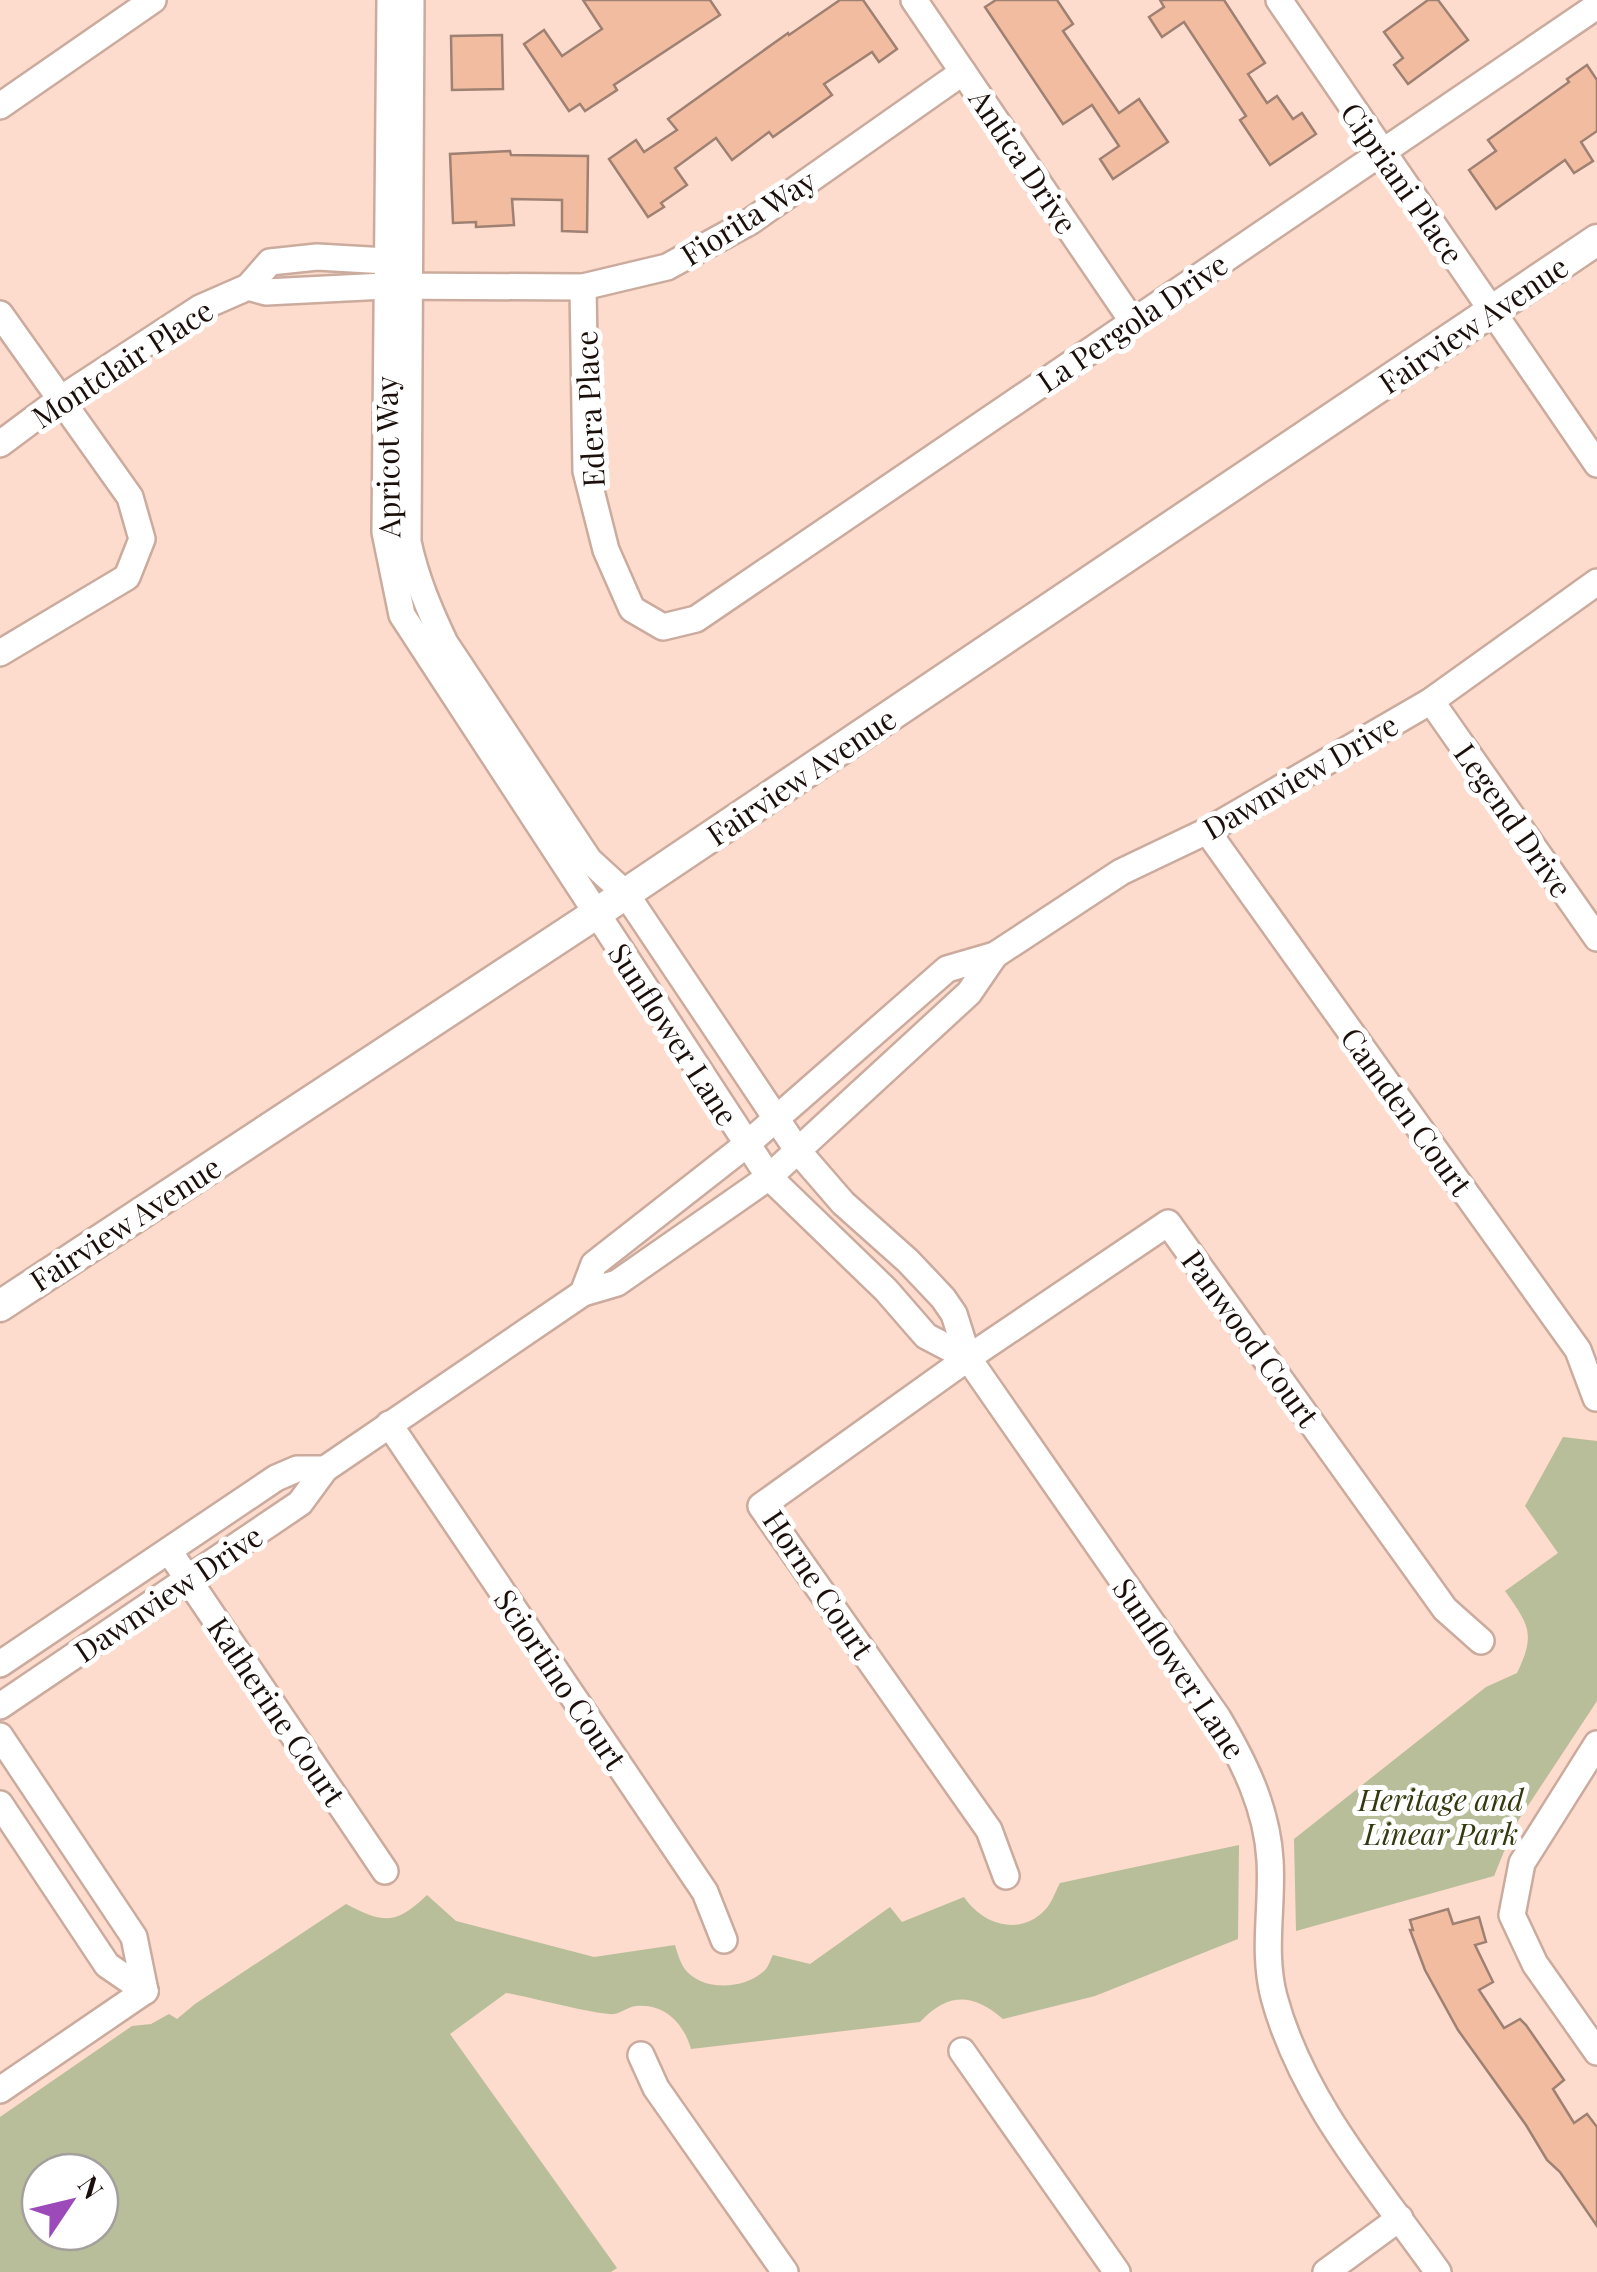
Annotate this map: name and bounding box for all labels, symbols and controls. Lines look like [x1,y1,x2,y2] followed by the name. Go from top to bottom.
[960,80,1087,241] street label: Antica Drive
[1333,94,1473,272] street label: Cipriani Place
[673,160,823,274] street label: Fiorita Way
[1029,244,1235,400] street label: La Pergola Drive
[1371,246,1575,402] street label: Fairview Avenue
[24,290,220,436] street label: Montclair Place
[565,330,613,488] street label: Edera Place
[366,376,408,539] street label: Apricot Way
[699,698,903,854] street label: Fairview Avenue
[1195,704,1405,848] street label: Dawnview Drive
[1446,735,1582,905] street label: Legend Drive
[600,935,748,1133] street label: Sunflower Lane
[1332,1019,1482,1203] street label: Camden Court
[22,1146,228,1300] street label: Fairview Avenue
[1173,1242,1329,1435] street label: Panwood Court
[755,1502,884,1666] street label: Horne Court
[66,1515,270,1671] street label: Dawnview Drive
[1105,1570,1255,1766] street label: Sunflower Lane
[486,1581,636,1777] street label: Sciortino Court
[199,1609,355,1813] street label: Katherine Court
[1357,1779,1525,1853] park label: Heritage and Linear Park
[20,2152,120,2252] north arrow
[71,2168,113,2206] text: N

